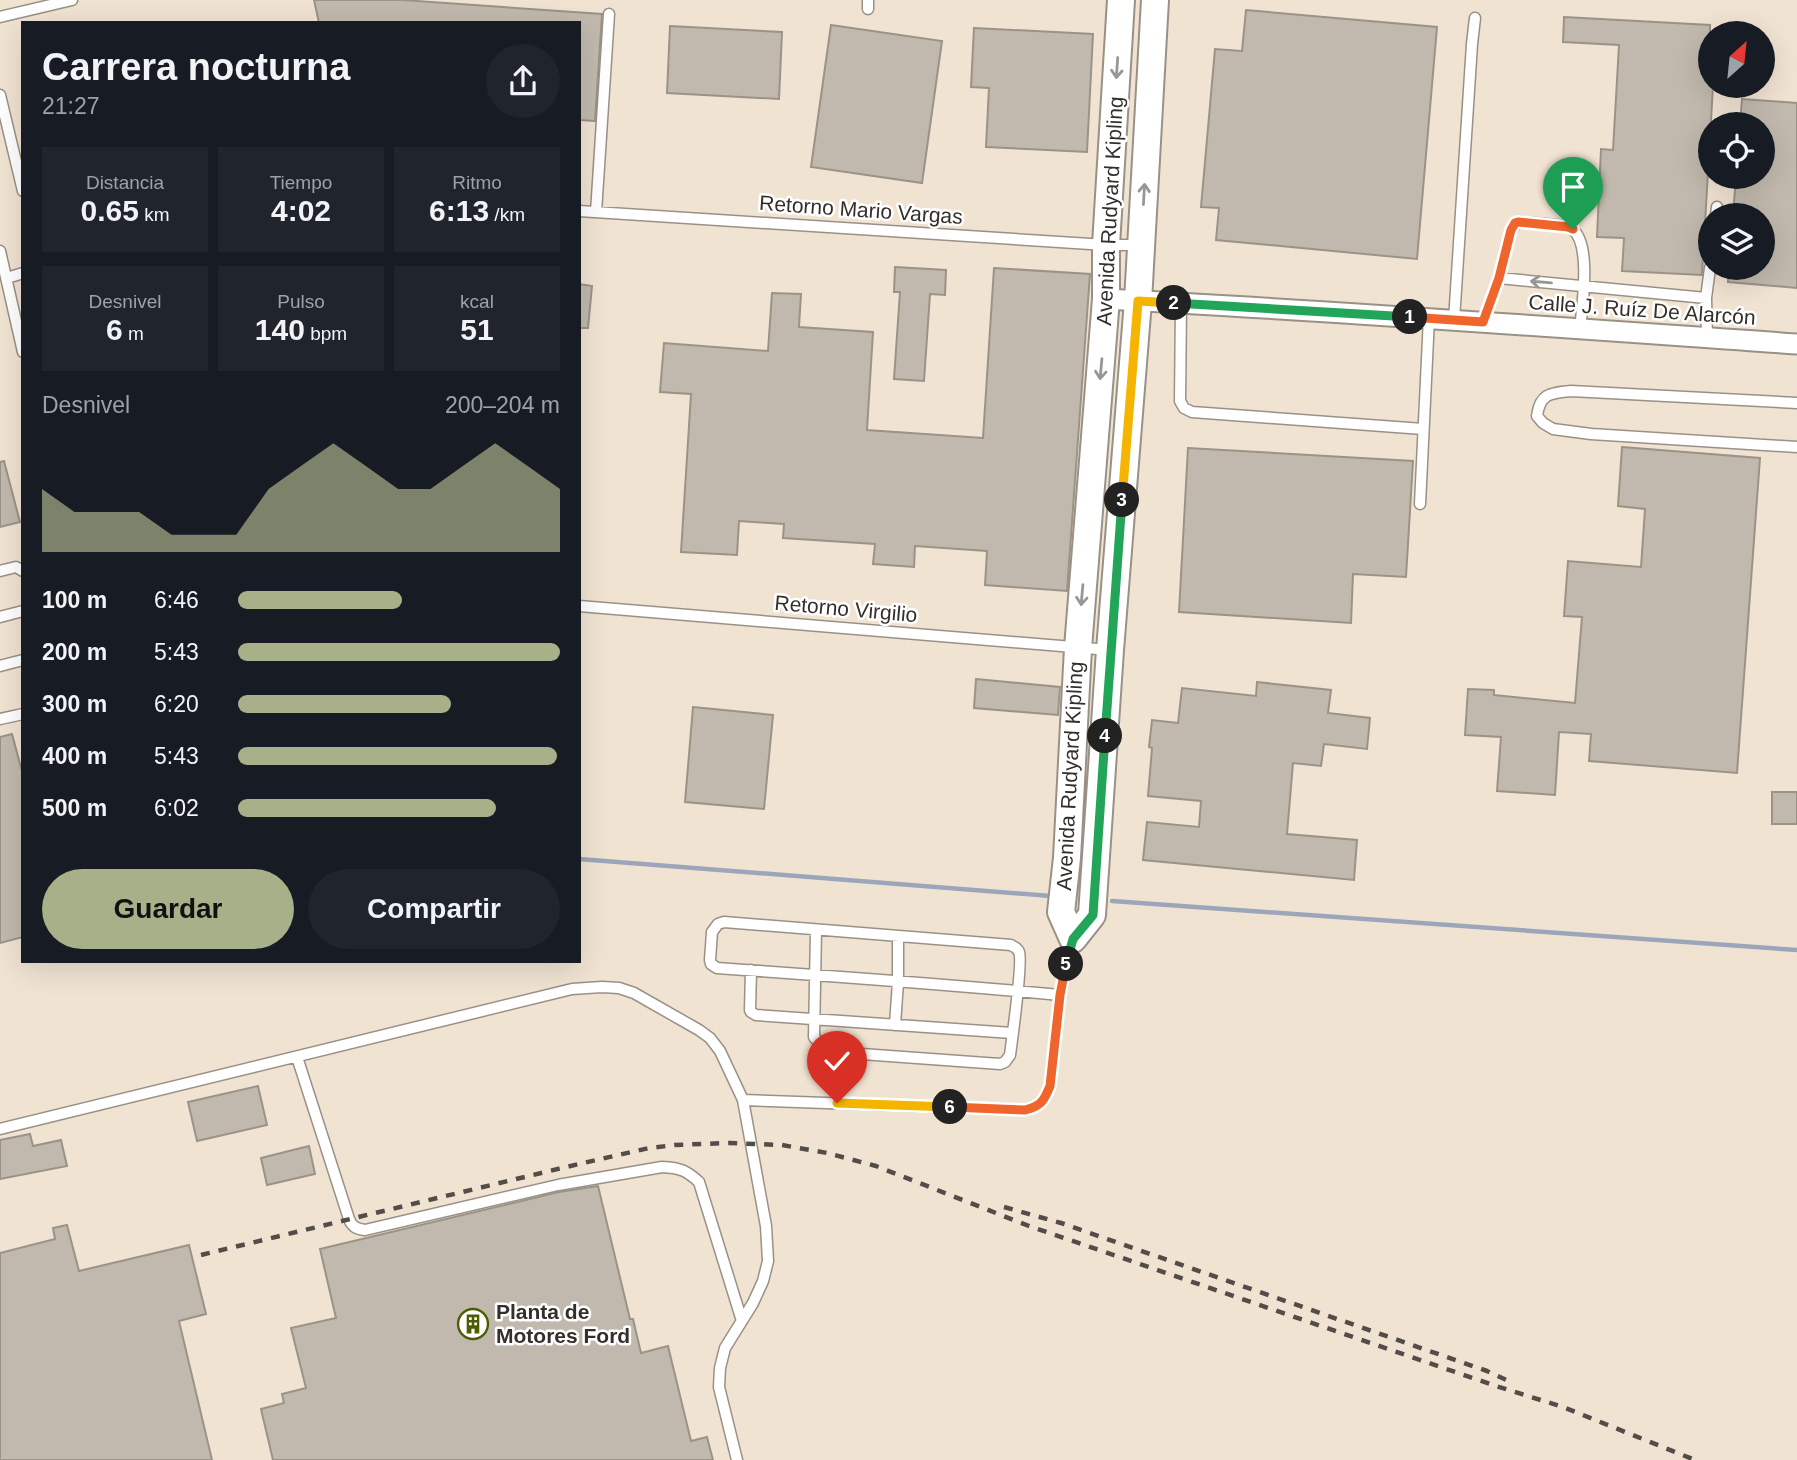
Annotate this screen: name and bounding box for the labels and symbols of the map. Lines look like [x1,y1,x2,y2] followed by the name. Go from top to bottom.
[1698,21,1774,98] north arrow
[1110,56,1123,79] one-way arrow
[1092,96,1127,326] street label: Avenida Rudyard Kipling
[1543,157,1603,229] pin
[1138,183,1151,206] one-way arrow
[759,191,964,228] street label: Retorno Mario Vargas
[1530,275,1553,288] one-way arrow
[1156,286,1192,320] pin: 2
[1528,290,1756,329] street label: Calle J. Ruíz De Alarcón
[1392,300,1428,334] pin: 1
[1094,357,1107,379] one-way arrow
[1104,482,1140,518] pin: 3
[1075,584,1088,606] one-way arrow
[774,591,918,626] street label: Retorno Virgilio
[1052,661,1087,891] street label: Avenida Rudyard Kipling
[1088,718,1122,754] pin: 4
[1048,946,1084,982] pin: 5
[807,1031,867,1103] pin
[932,1090,968,1124] pin: 6
[496,1300,630,1347] place label: Planta de Motores Ford
[456,1307,490,1341] building icon: Planta de Motores Ford

